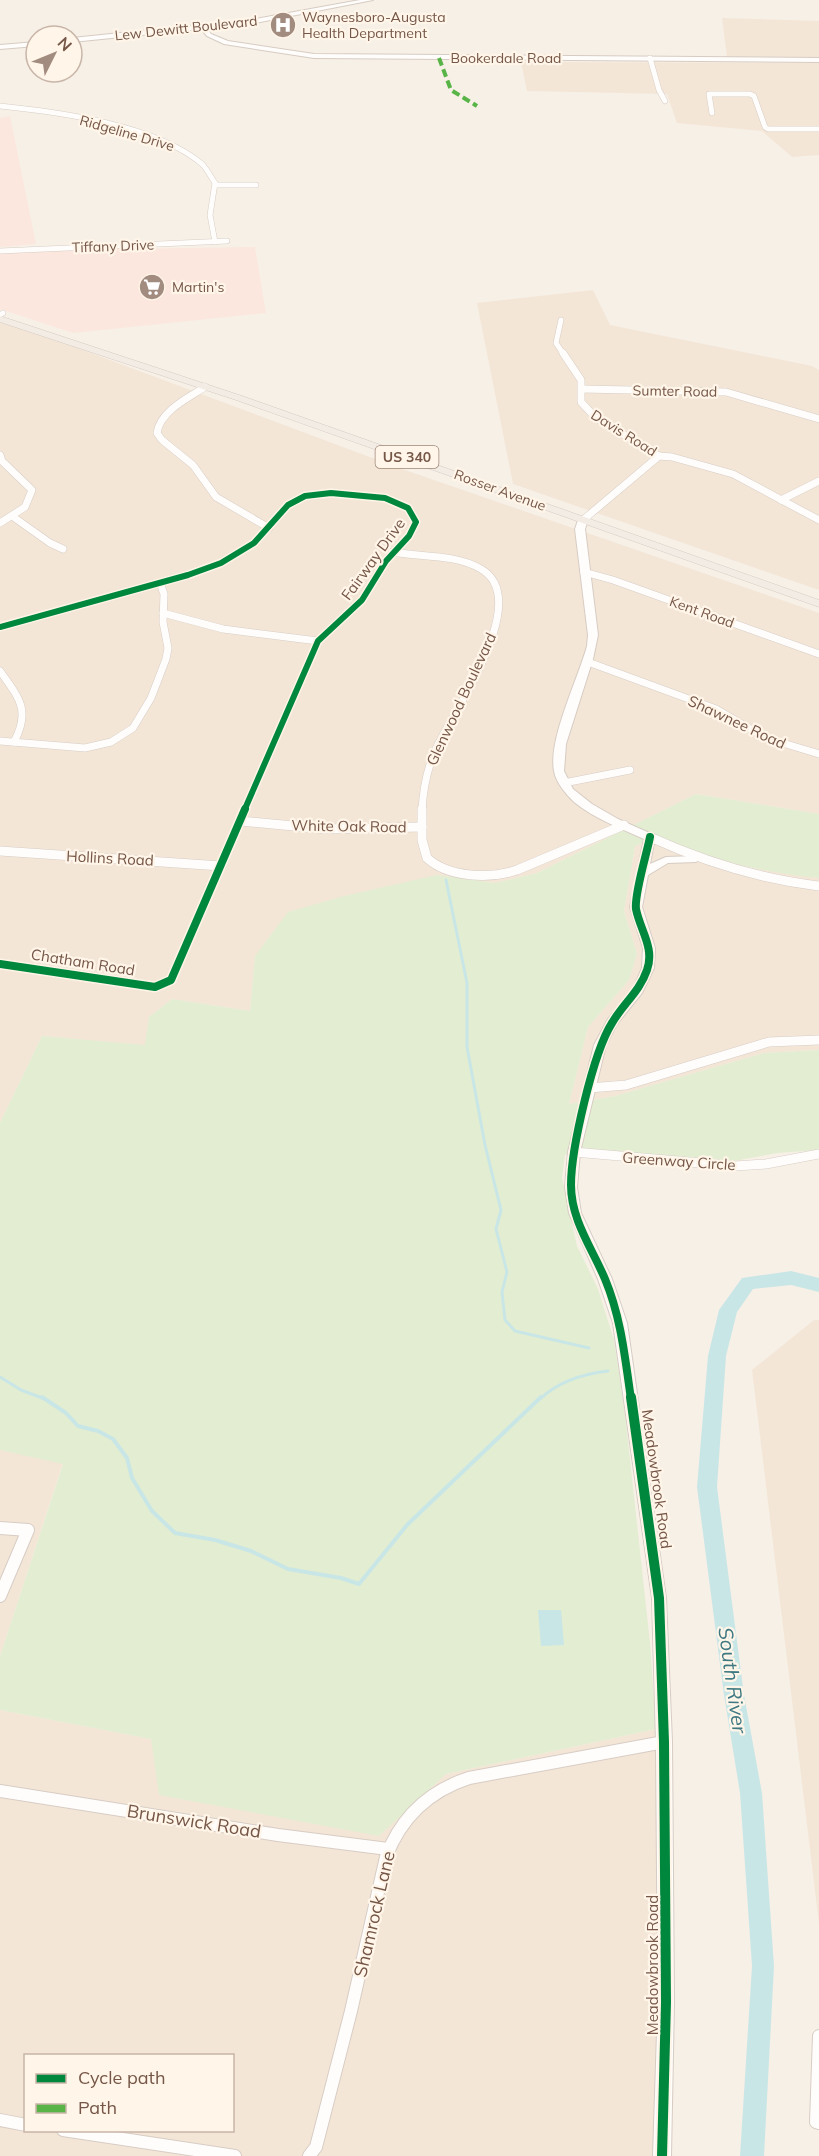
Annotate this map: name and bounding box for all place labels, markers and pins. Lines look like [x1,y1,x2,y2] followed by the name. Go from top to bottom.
[302,8,446,42] place label: Waynesboro-Augusta Health Department
[268,10,298,40] hospital icon: Waynesboro-Augusta Health Department
[137,272,167,302] supermarket icon: Martin's
[172,278,224,296] place label: Martin's

